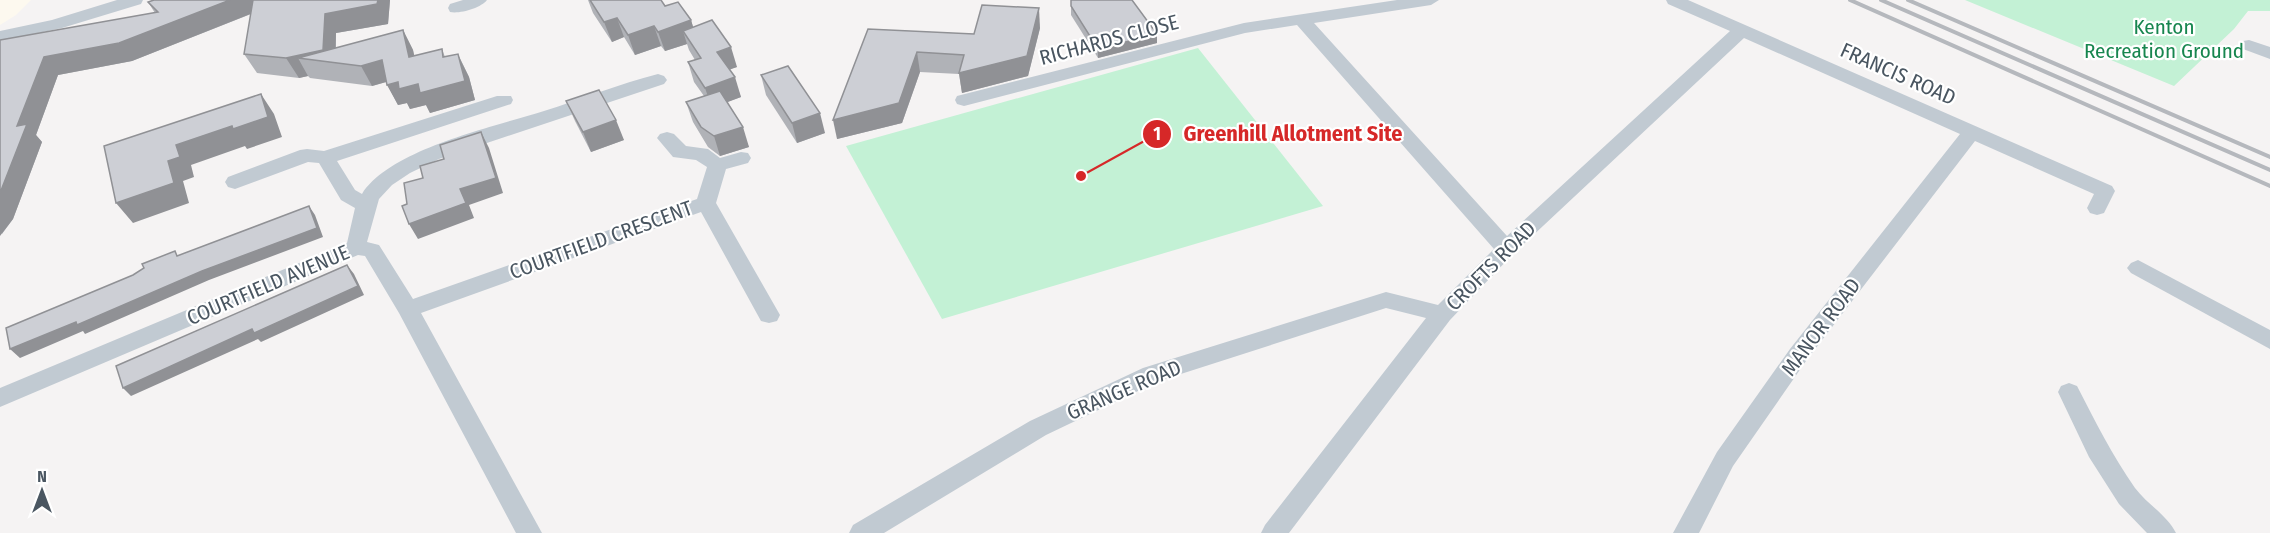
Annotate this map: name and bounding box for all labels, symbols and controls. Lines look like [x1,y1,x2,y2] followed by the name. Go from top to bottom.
[1037,9,1182,71] street label: RICHARDS CLOSE
[2084,14,2244,64] park label: Kenton Recreation Ground
[1836,37,1960,111] street label: FRANCIS ROAD
[1142,114,1415,154] callout: Greenhill Allotment Site
[1184,120,1402,147] text: Greenhill Allotment Site
[1153,123,1161,145] text: 1
[506,195,696,285] street label: COURTFIELD CRESCENT
[1441,216,1541,316] street label: CROFTS ROAD
[183,239,353,331] street label: COURTFIELD AVENUE
[1776,273,1866,381] street label: MANOR ROAD
[1063,354,1185,426] street label: GRANGE ROAD
[12,461,72,521] north arrow
[37,467,47,486] text: N

